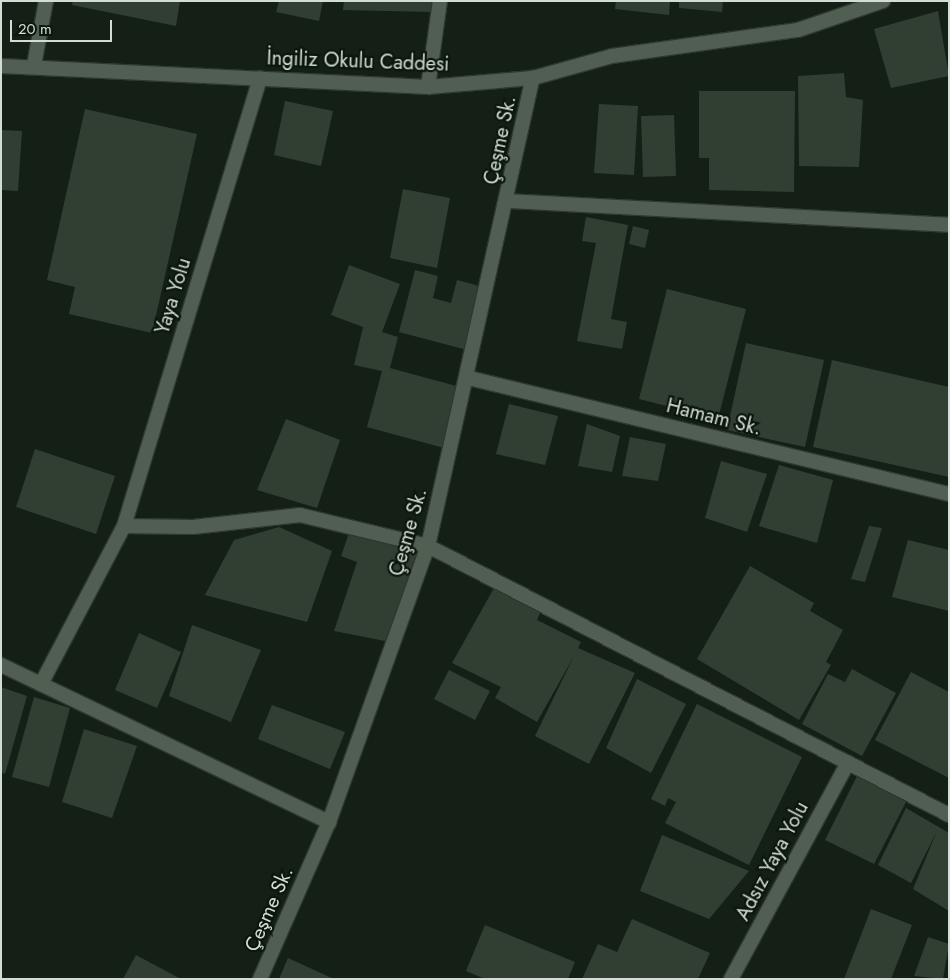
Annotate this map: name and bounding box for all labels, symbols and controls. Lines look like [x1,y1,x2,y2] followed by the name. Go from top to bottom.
[12,10,115,42] scale bar
[18,18,52,40] text: 20 m
[266,46,450,76] street label: İngiliz Okulu Caddesi
[479,93,521,187] street label: Çeşme Sk.
[150,255,196,337] street label: Yaya Yolu
[664,394,764,440] street label: Hamam Sk.
[384,485,432,579] street label: Çeşme Sk.
[731,797,813,925] street label: Adsız Yaya Yolu
[240,863,298,955] street label: Çeşme Sk.

